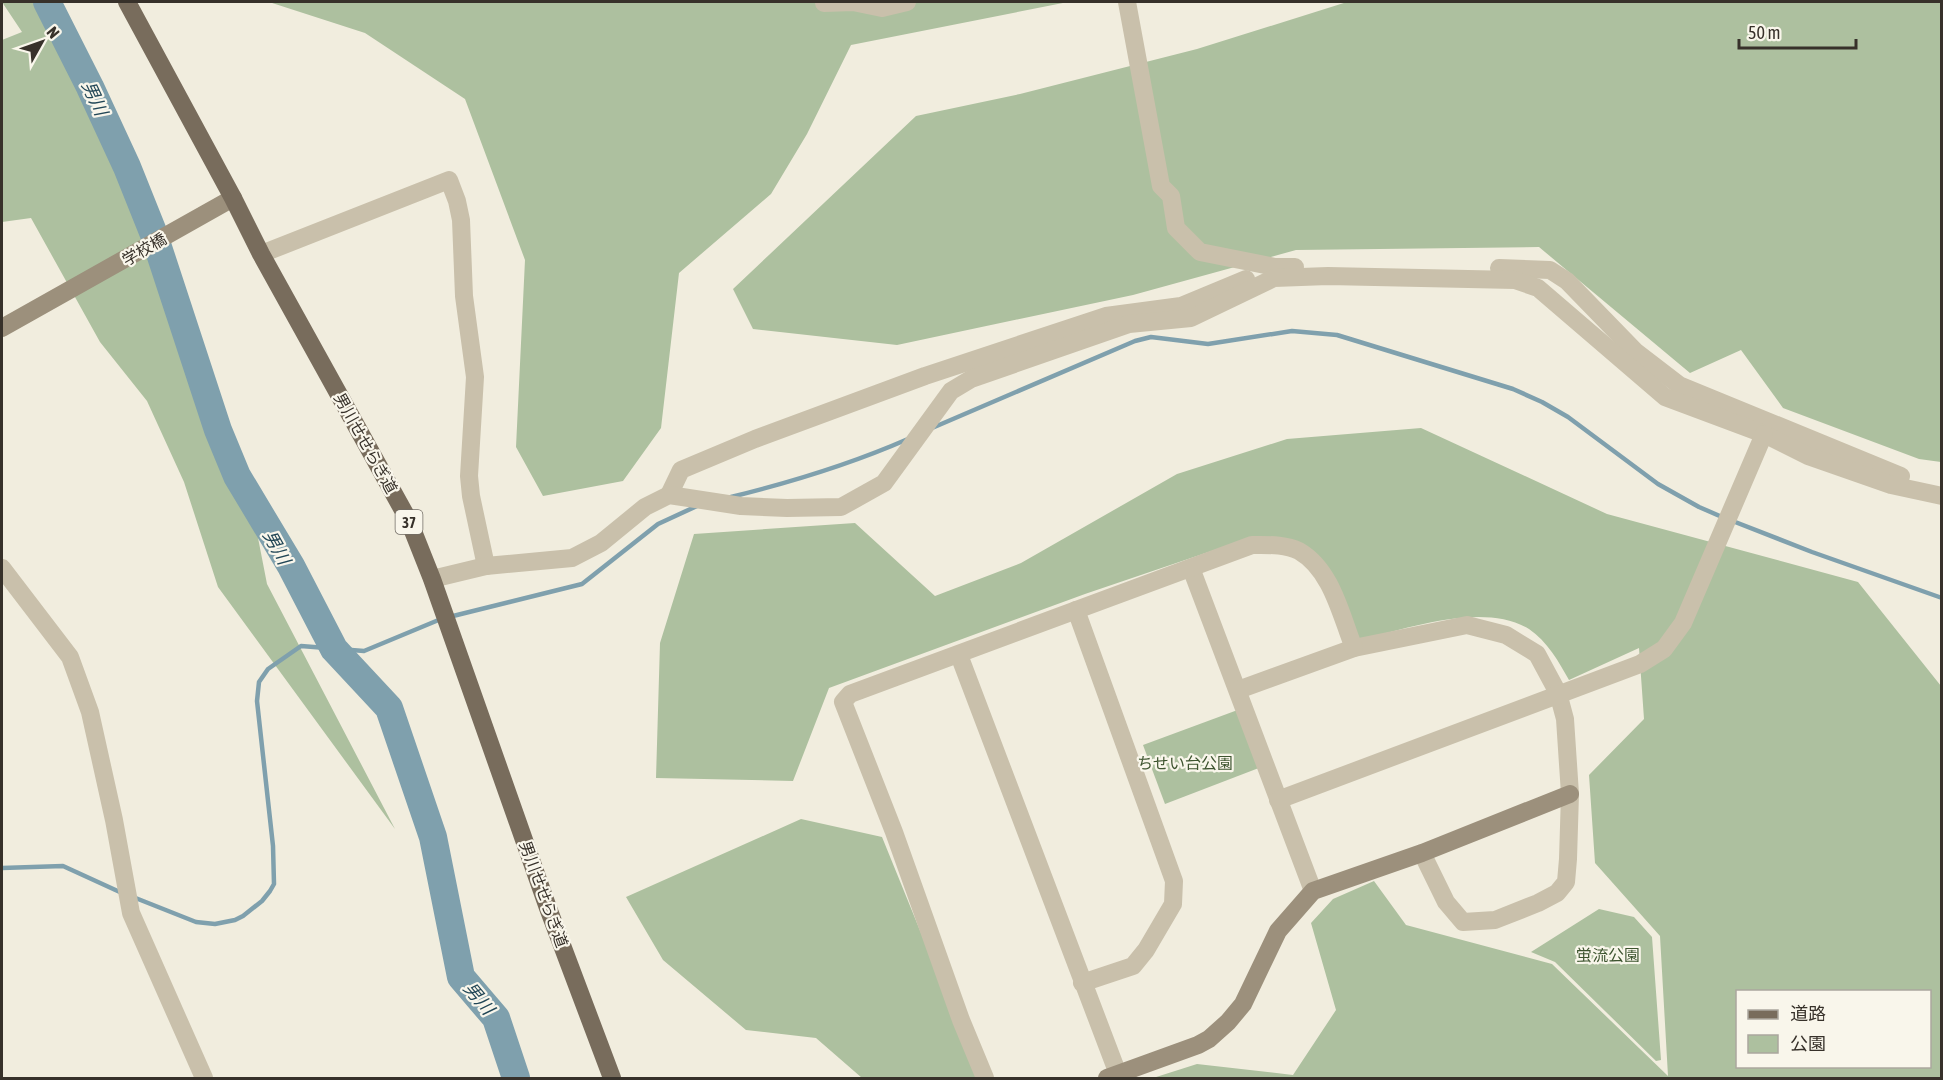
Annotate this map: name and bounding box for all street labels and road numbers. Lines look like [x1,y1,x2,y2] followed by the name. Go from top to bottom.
[119,229,169,269] street label: 学校橋
[331,390,401,496] street label: 男川せせらぎ道
[396,510,422,534] road number: 37
[516,838,572,950] street label: 男川せせらぎ道

